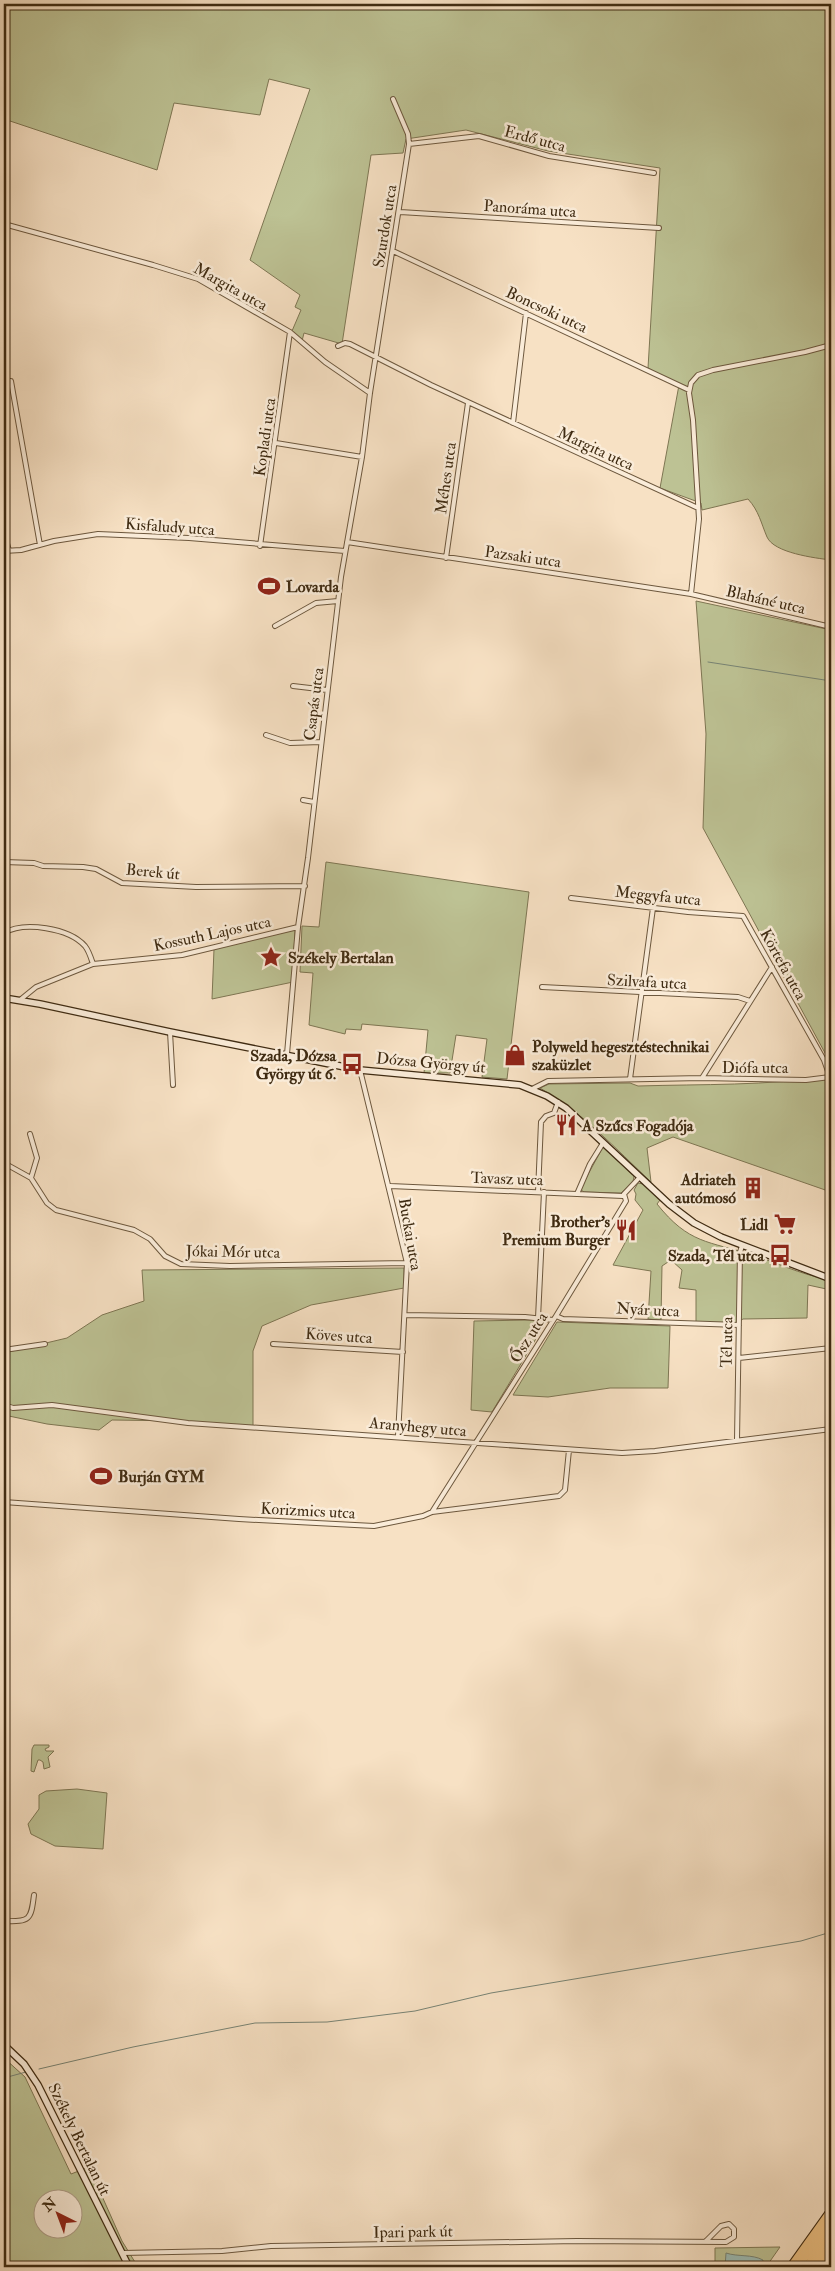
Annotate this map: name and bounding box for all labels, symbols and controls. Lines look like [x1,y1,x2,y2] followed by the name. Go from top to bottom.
[502,121,568,157] street label: Erdő utca
[369,183,401,269] street label: Szurdok utca
[483,196,577,222] street label: Panoráma utca
[190,258,271,316] street label: Margita utca
[503,282,591,338] street label: Boncsoki utca
[250,396,281,478] street label: Kopladi utca
[554,423,637,475] street label: Margita utca
[431,441,461,515] street label: Méhes utca
[124,514,216,540] street label: Kisfaludy utca
[483,542,563,572] street label: Pazsaki utca
[256,573,282,599] sports icon: Lovarda
[286,577,339,597] place label: Lovarda
[724,581,808,619] street label: Blaháné utca
[300,666,329,742] street label: Csapás utca
[125,860,181,884] street label: Berek út
[614,882,702,910] street label: Meggyfa utca
[152,912,273,956] street label: Kossuth Lajos utca
[755,926,811,1004] street label: Körtefa utca
[258,944,284,970] place icon: Székely Bertalan
[288,948,394,969] place label: Székely Bertalan
[607,970,688,994] street label: Szilvafa utca
[532,1037,710,1075] place label: Polyweld hegesztéstechnikai szaküzlet
[502,1042,528,1068] shop icon: Polyweld hegesztéstechnikai szaküzlet
[250,1046,336,1085] place label: Szada, Dózsa György út 6.
[375,1048,486,1078] street label: Dózsa György út
[339,1051,365,1077] bus stop icon: Szada, Dózsa György út 6.
[722,1058,789,1078] street label: Diófa utca
[553,1112,579,1138] restaurant icon: A Szűcs Fogadója
[581,1116,694,1137] place label: A Szűcs Fogadója
[470,1168,544,1190] street label: Tavasz utca
[675,1170,737,1208] place label: Adriateh autómosó
[740,1175,766,1201] building icon: Adriateh autómosó
[394,1196,426,1272] street label: Buckai utca
[772,1211,798,1237] supermarket icon: Lidl
[502,1212,611,1251] place label: Brother's Premium Burger
[740,1215,769,1235] place label: Lidl
[613,1217,639,1243] restaurant icon: Brother's Premium Burger
[185,1241,281,1264] street label: Jókai Mór utca
[767,1242,793,1268] bus stop icon: Szada, Tél utca
[668,1246,764,1266] place label: Szada, Tél utca
[616,1298,680,1322] street label: Nyár utca
[505,1308,552,1367] street label: Ősz utca
[717,1316,737,1368] street label: Tél utca
[305,1324,374,1348] street label: Köves utca
[367,1413,468,1441] street label: Aranyhegy utca
[88,1463,114,1489] sports icon: Burján GYM
[118,1467,205,1487] place label: Burján GYM
[260,1499,356,1523] street label: Korizmics utca
[43,2080,115,2199] street label: Székely Bertalan út
[32,2188,82,2238] north arrow
[39,2194,60,2216] text: N
[373,2221,453,2244] street label: Ipari park út

